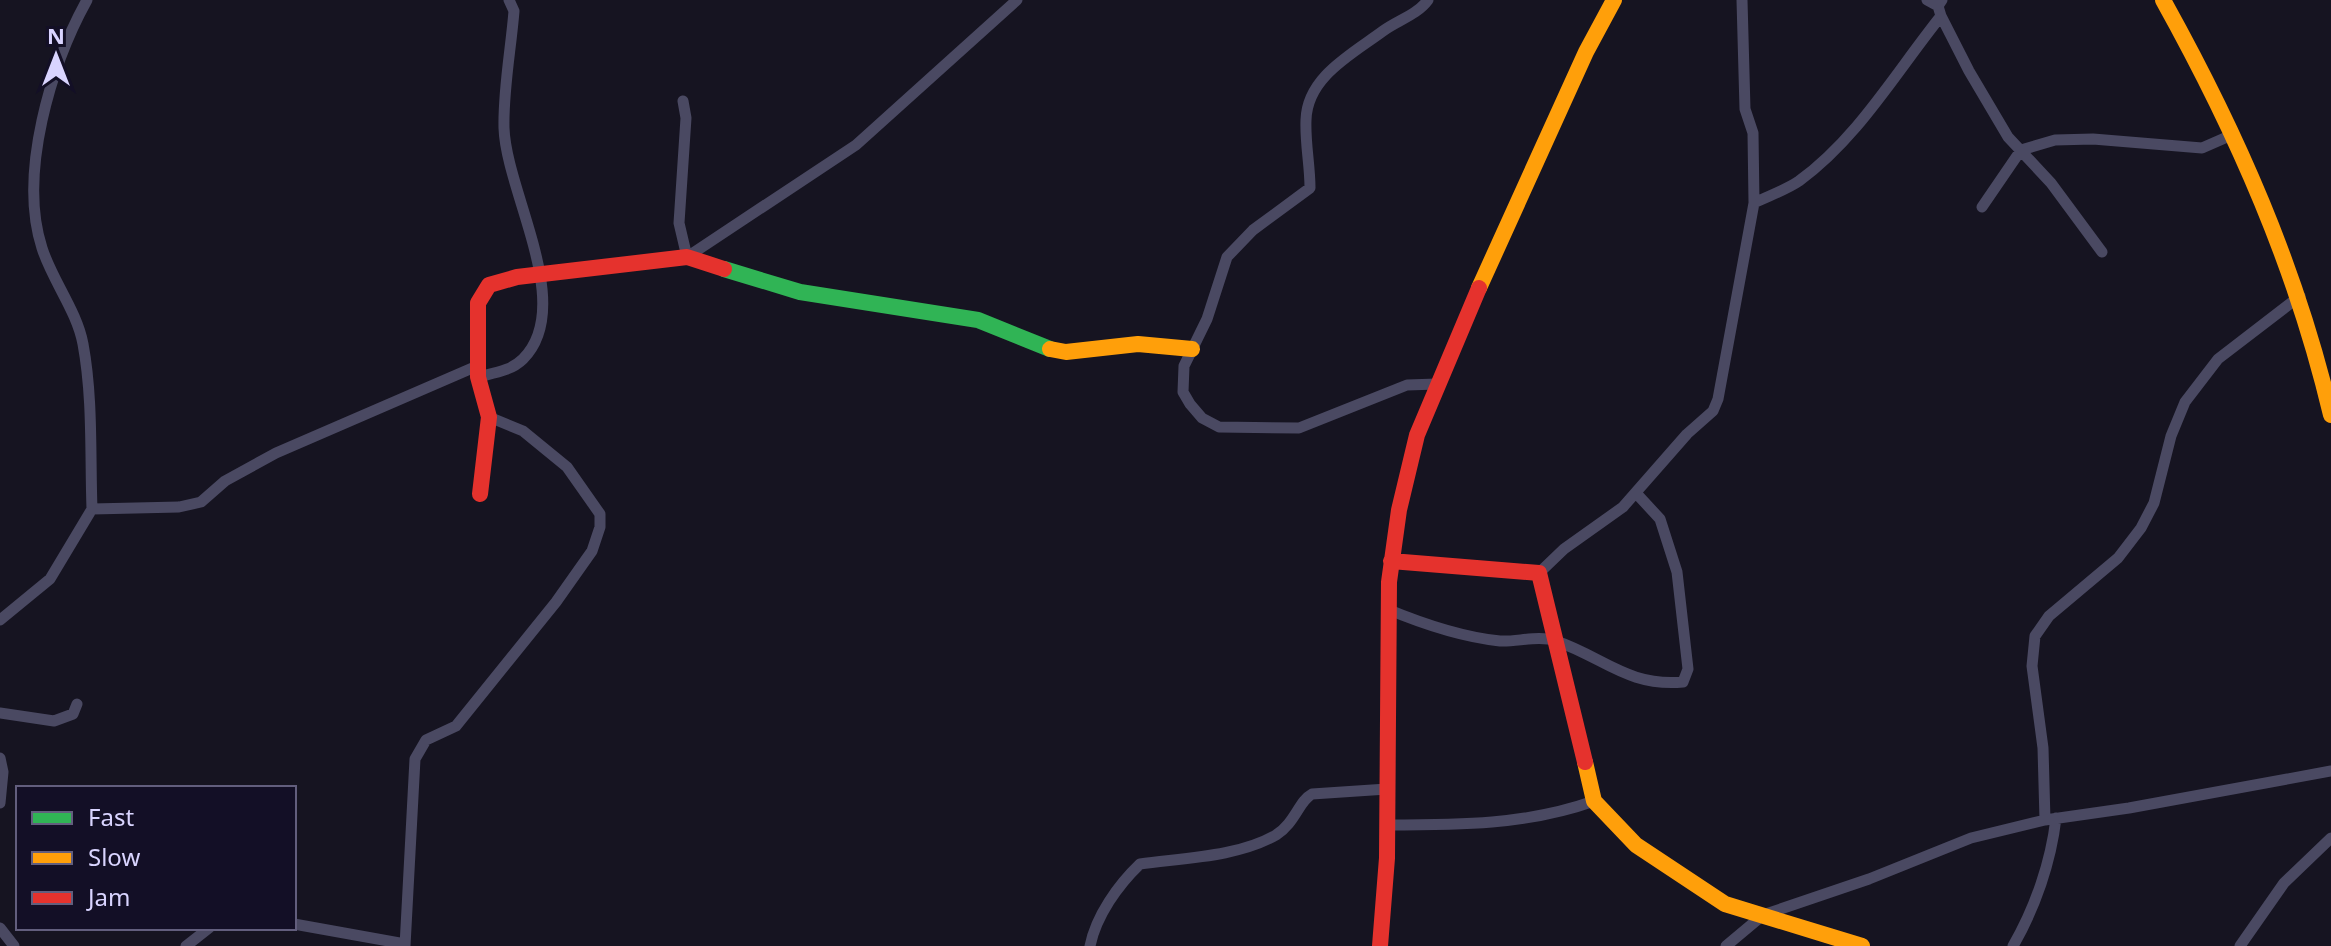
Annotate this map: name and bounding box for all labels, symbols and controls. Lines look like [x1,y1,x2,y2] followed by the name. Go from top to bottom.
[16,16,96,96] north arrow
[47,20,65,50] text: N
[16,786,296,930] legend
[88,800,134,833] text: Fast
[88,840,140,873] text: Slow
[86,880,130,913] text: Jam

